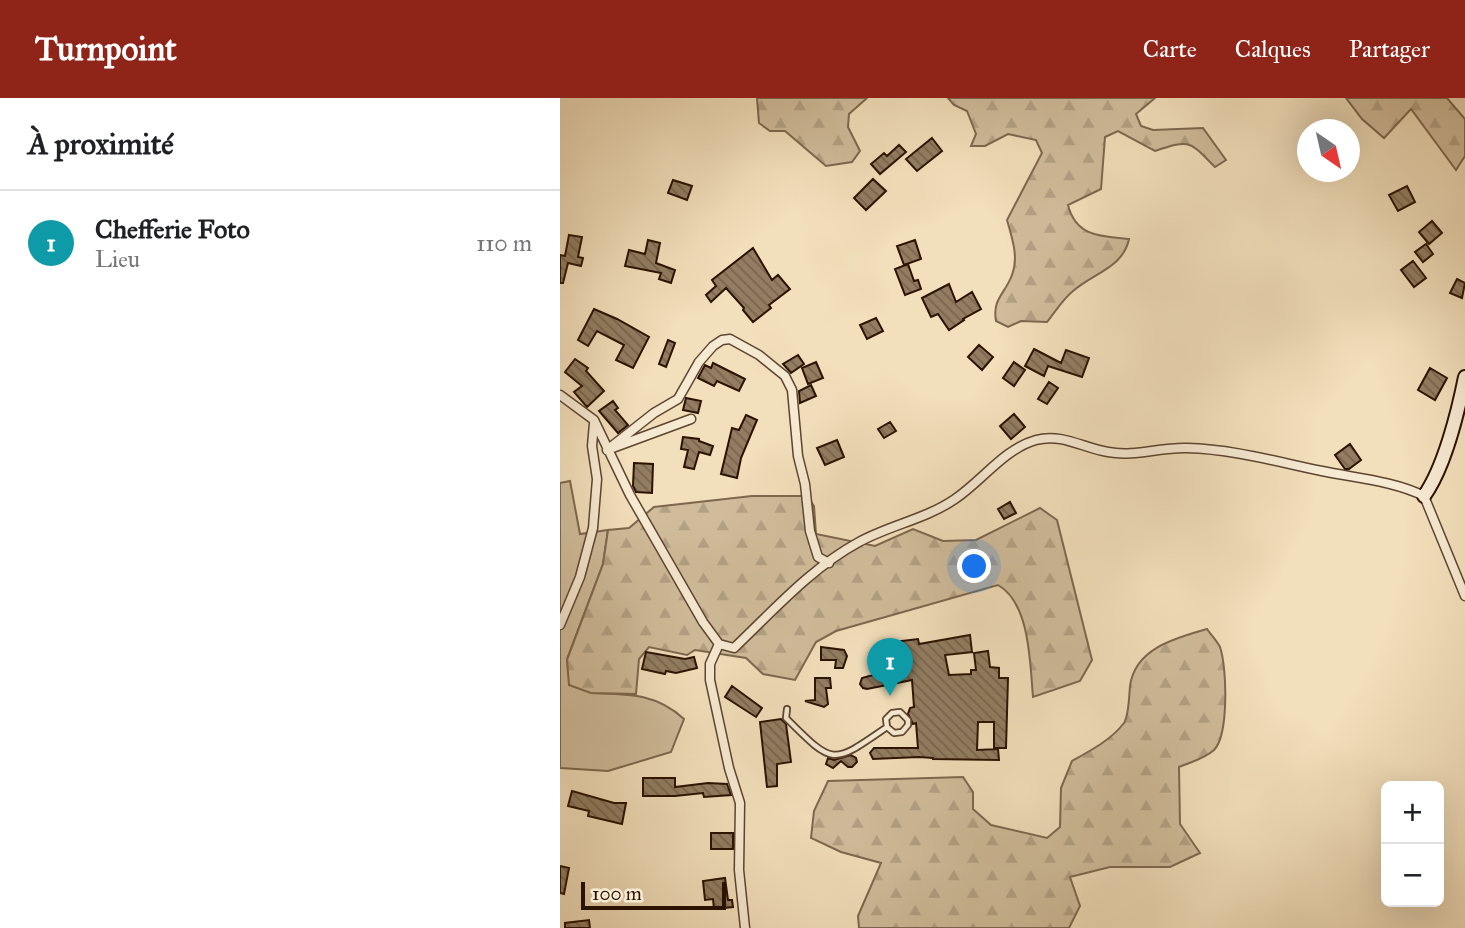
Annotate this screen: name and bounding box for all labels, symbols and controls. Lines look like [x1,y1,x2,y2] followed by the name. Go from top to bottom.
[35,29,177,69] text: Turnpoint
[1143,34,1197,64] text: Carte
[1235,34,1311,64] text: Calques
[1349,34,1430,64] text: Partager
[1297,119,1360,182] north arrow
[28,126,174,162] text: À proximité
[95,213,250,245] text: Chefferie Foto
[46,229,56,257] text: 1
[476,229,532,257] text: 110 m
[95,245,140,273] text: Lieu
[957,549,991,583] your location
[867,638,913,696] pin: 1
[1381,781,1444,907] map controls
[1381,781,1444,844] button: +
[1381,844,1444,907] button: −
[581,879,726,911] scale bar
[592,882,642,905] text: 100 m

